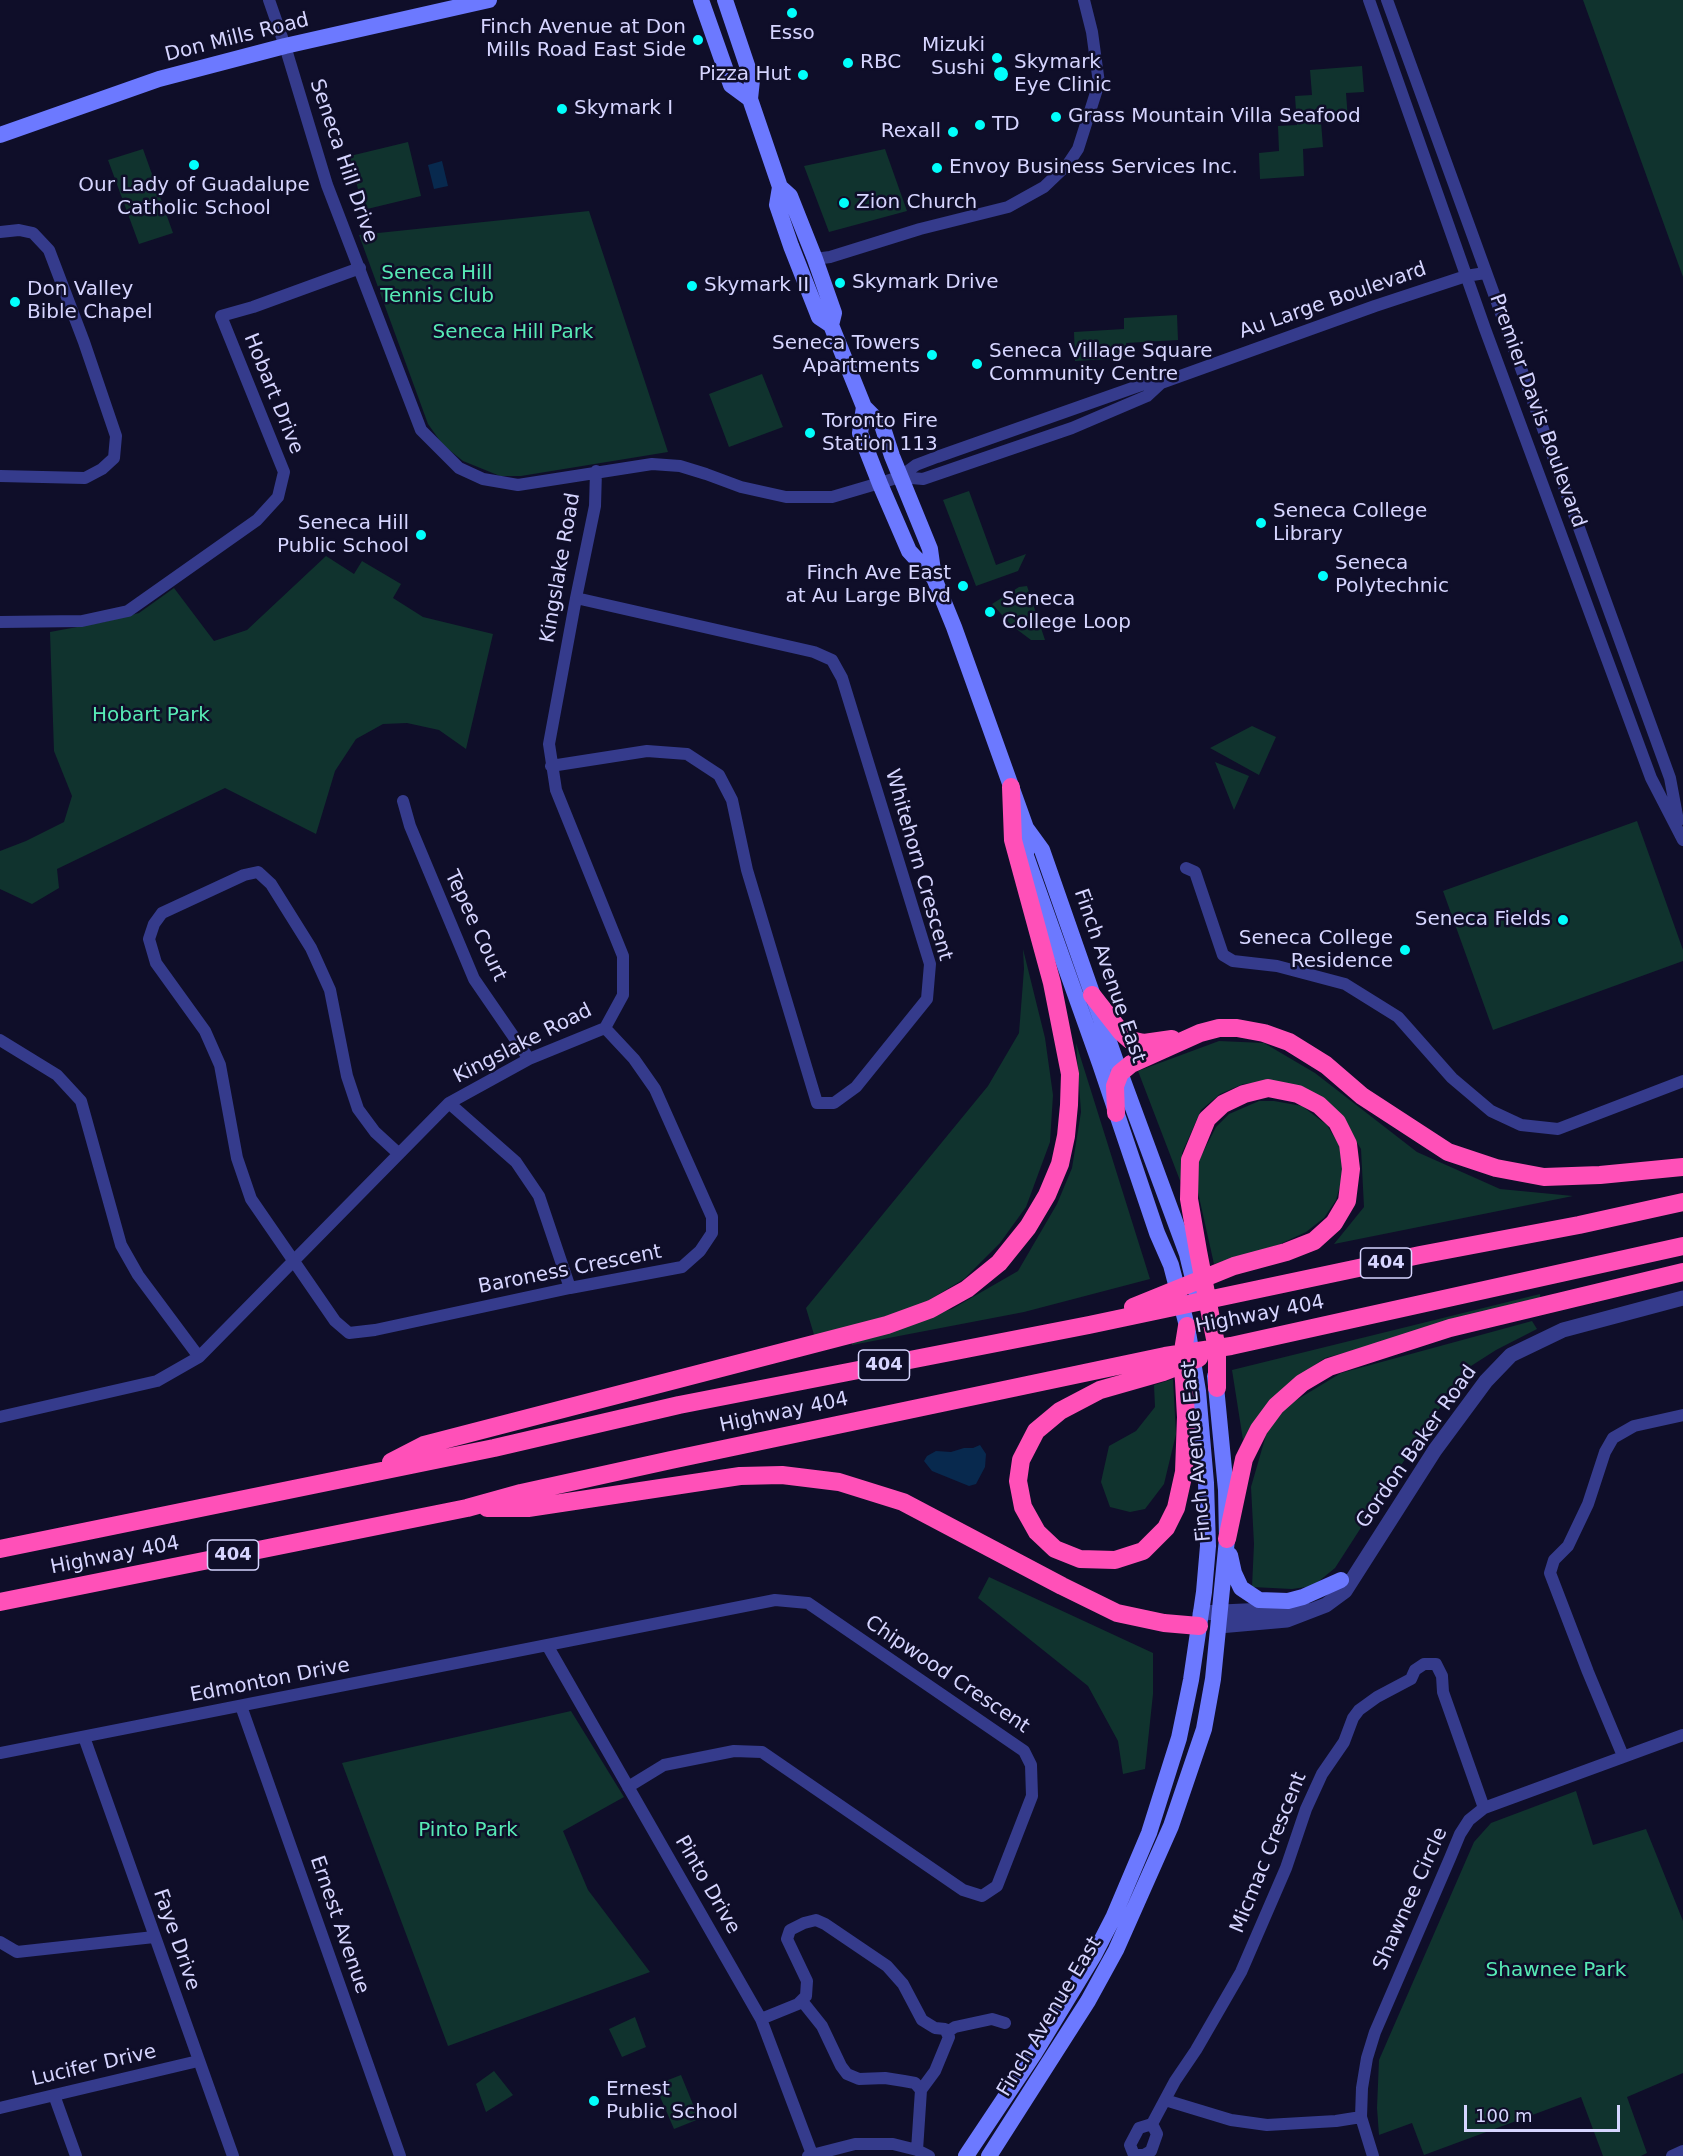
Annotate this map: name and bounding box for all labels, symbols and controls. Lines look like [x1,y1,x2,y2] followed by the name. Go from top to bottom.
[785,6,799,20] marker: Esso
[163,9,311,67] street label: Don Mills Road
[480,16,686,63] place label: Finch Avenue at Don Mills Road East Side
[769,22,815,46] place label: Esso
[691,33,705,47] marker: Finch Avenue at Don Mills Road East Side
[922,34,985,81] place label: Mizuki Sushi
[860,51,901,75] place label: RBC
[990,51,1004,65] marker: Mizuki Sushi
[1014,51,1111,98] place label: Skymark Eye Clinic
[841,56,855,70] marker: RBC
[699,63,791,87] place label: Pizza Hut
[992,65,1010,83] marker: Skymark Eye Clinic
[796,68,810,82] marker: Pizza Hut
[304,76,382,246] street label: Seneca Hill Drive
[574,97,673,121] place label: Skymark I
[555,102,569,116] marker: Skymark I
[1068,105,1361,129] place label: Grass Mountain Villa Seafood
[1049,110,1063,124] marker: Grass Mountain Villa Seafood
[992,113,1020,137] place label: TD
[973,118,987,132] marker: TD
[881,120,941,144] place label: Rexall
[946,125,960,139] marker: Rexall
[949,156,1238,180] place label: Envoy Business Services Inc.
[187,158,201,172] marker: Our Lady of Guadalupe Catholic School
[930,161,944,175] marker: Envoy Business Services Inc.
[78,174,310,221] place label: Our Lady of Guadalupe Catholic School
[856,191,977,215] place label: Zion Church
[837,196,851,210] marker: Zion Church
[1236,258,1430,344] street label: Au Large Boulevard
[380,262,494,309] park label: Seneca Hill Tennis Club
[852,271,999,295] place label: Skymark Drive
[704,274,809,298] place label: Skymark II
[833,276,847,290] marker: Skymark Drive
[27,278,153,325] place label: Don Valley Bible Chapel
[685,279,699,293] marker: Skymark II
[1484,291,1590,531] street label: Premier Davis Boulevard
[8,295,22,309] marker: Don Valley Bible Chapel
[433,321,593,345] park label: Seneca Hill Park
[238,330,308,458] street label: Hobart Drive
[772,332,920,379] place label: Seneca Towers Apartments
[989,340,1213,387] place label: Seneca Village Square Community Centre
[925,348,939,362] marker: Seneca Towers Apartments
[970,357,984,371] marker: Seneca Village Square Community Centre
[822,410,938,457] place label: Toronto Fire Station 113
[803,426,817,440] marker: Toronto Fire Station 113
[536,491,586,645] street label: Kingslake Road
[1273,500,1427,547] place label: Seneca College Library
[277,512,409,559] place label: Seneca Hill Public School
[1254,516,1268,530] marker: Seneca College Library
[414,528,428,542] marker: Seneca Hill Public School
[1335,552,1449,599] place label: Seneca Polytechnic
[785,562,951,609] place label: Finch Ave East at Au Large Blvd
[1316,569,1330,583] marker: Seneca Polytechnic
[956,579,970,593] marker: Finch Ave East at Au Large Blvd
[1002,588,1131,635] place label: Seneca College Loop
[983,605,997,619] marker: Seneca College Loop
[92,704,210,728] park label: Hobart Park
[879,766,957,964] street label: Whitehorn Crescent
[439,867,511,985] street label: Tepee Court
[1068,886,1150,1066] street label: Finch Avenue East
[1415,908,1551,932] place label: Seneca Fields
[1556,913,1570,927] marker: Seneca Fields
[1239,927,1393,974] place label: Seneca College Residence
[1398,943,1412,957] marker: Seneca College Residence
[450,999,596,1089] street label: Kingslake Road
[476,1240,664,1300] street label: Baroness Crescent
[1360,1248,1412,1278] road number: 404
[1193,1291,1327,1339] street label: Highway 404
[858,1350,910,1380] road number: 404
[1177,1359,1217,1543] street label: Finch Avenue East
[1352,1361,1482,1533] street label: Gordon Baker Road
[717,1388,851,1438] street label: Highway 404
[48,1532,182,1580] street label: Highway 404
[208,1540,258,1570] road number: 404
[860,1611,1034,1739] street label: Chipwood Crescent
[188,1654,352,1708] street label: Edmonton Drive
[1226,1769,1312,1937] street label: Micmac Crescent
[418,1819,518,1843] park label: Pinto Park
[1369,1824,1453,1974] street label: Shawnee Circle
[669,1832,745,1938] street label: Pinto Drive
[304,1853,374,1997] street label: Ernest Avenue
[147,1886,205,1994] street label: Faye Drive
[993,1933,1107,2101] street label: Finch Avenue East
[1486,1959,1626,1983] park label: Shawnee Park
[29,2040,159,2092] street label: Lucifer Drive
[606,2078,738,2125] place label: Ernest Public School
[1467,2093,1623,2131] scale bar
[587,2094,601,2108] marker: Ernest Public School
[1475,2105,1533,2126] text: 100 m

